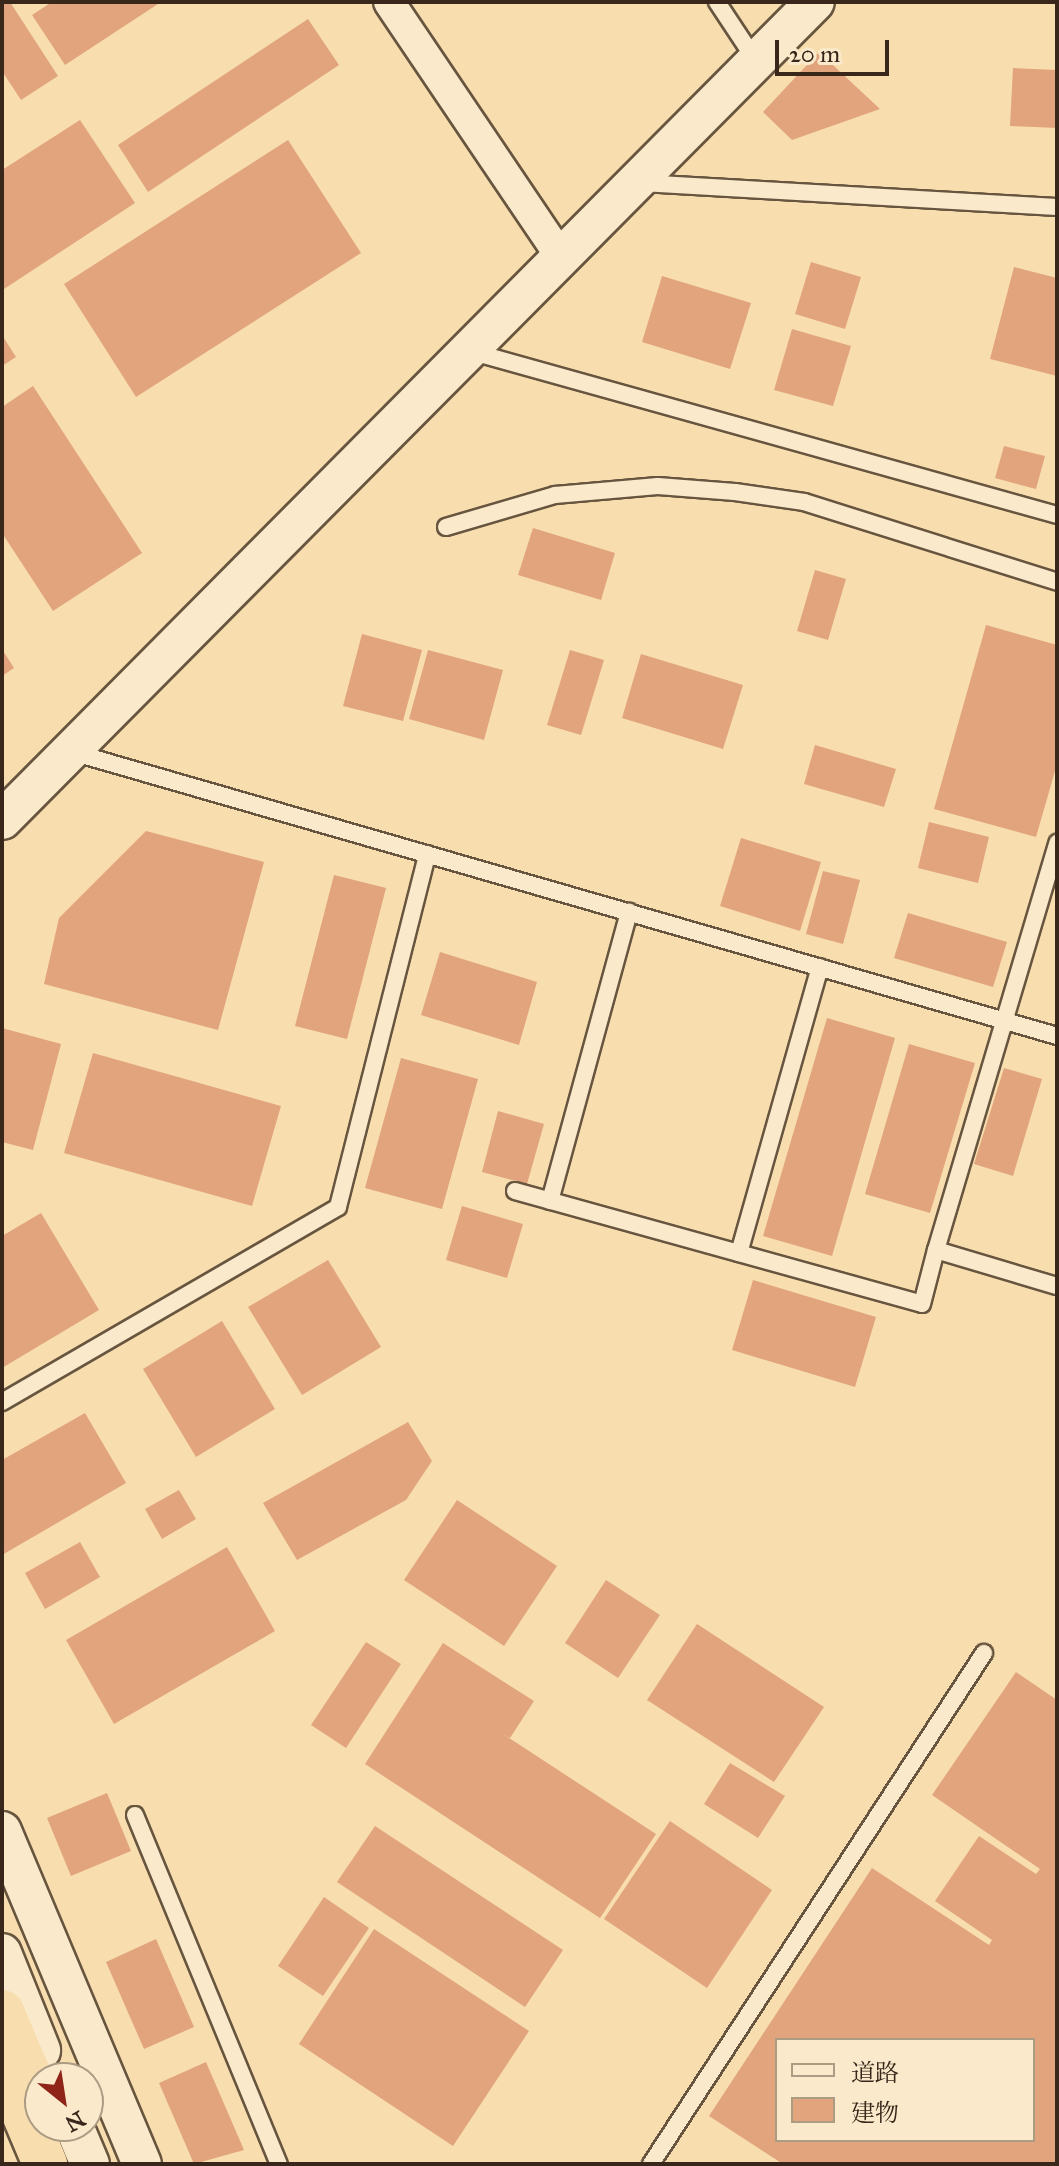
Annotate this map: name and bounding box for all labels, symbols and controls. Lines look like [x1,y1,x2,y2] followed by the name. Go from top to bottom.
[779,24,893,74] scale bar
[789,39,840,69] text: 20 m
[775,2038,1035,2142] legend
[851,2058,899,2088] text: 道路
[24,2062,104,2142] north arrow
[851,2098,899,2128] text: 建物
[60,2105,90,2138] text: N

